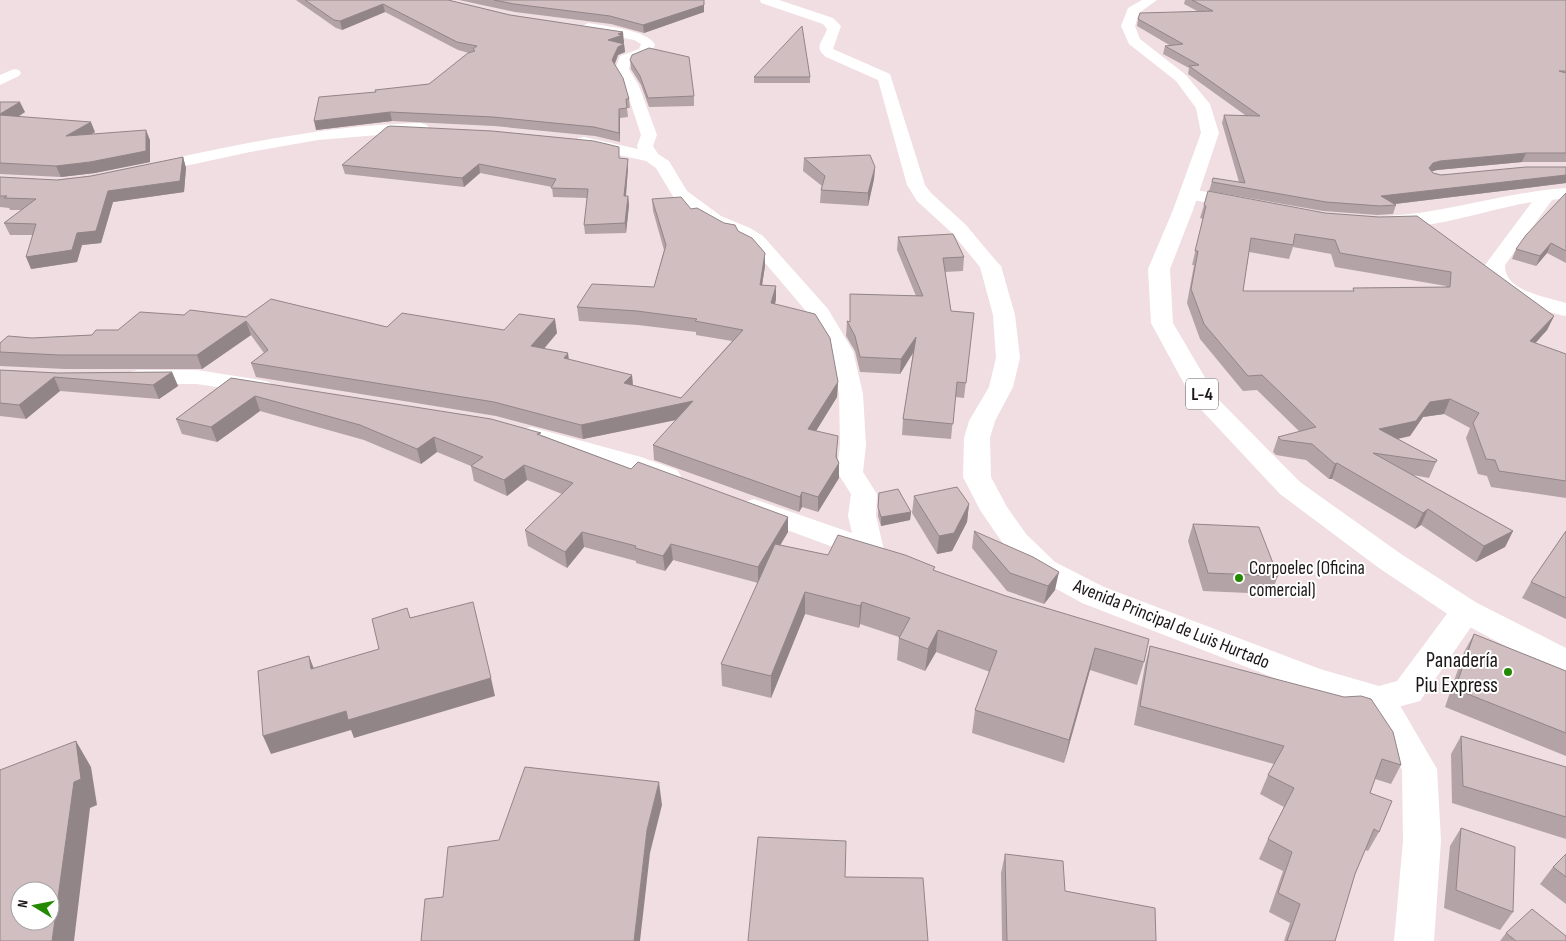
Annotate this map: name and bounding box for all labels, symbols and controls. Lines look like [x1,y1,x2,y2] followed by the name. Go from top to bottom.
[1186,378,1218,409] road number: L-4
[1249,557,1365,602] place label: Corpoelec (Oficina comercial)
[1233,572,1245,584] marker: Corpoelec (Oficina comercial)
[1069,574,1273,674] street label: Avenida Principal de Luis Hurtado
[1415,647,1498,699] place label: Panadería Piu Express
[1502,666,1514,678] marker: Panadería Piu Express
[10,881,60,931] north arrow
[14,899,32,909] text: N

